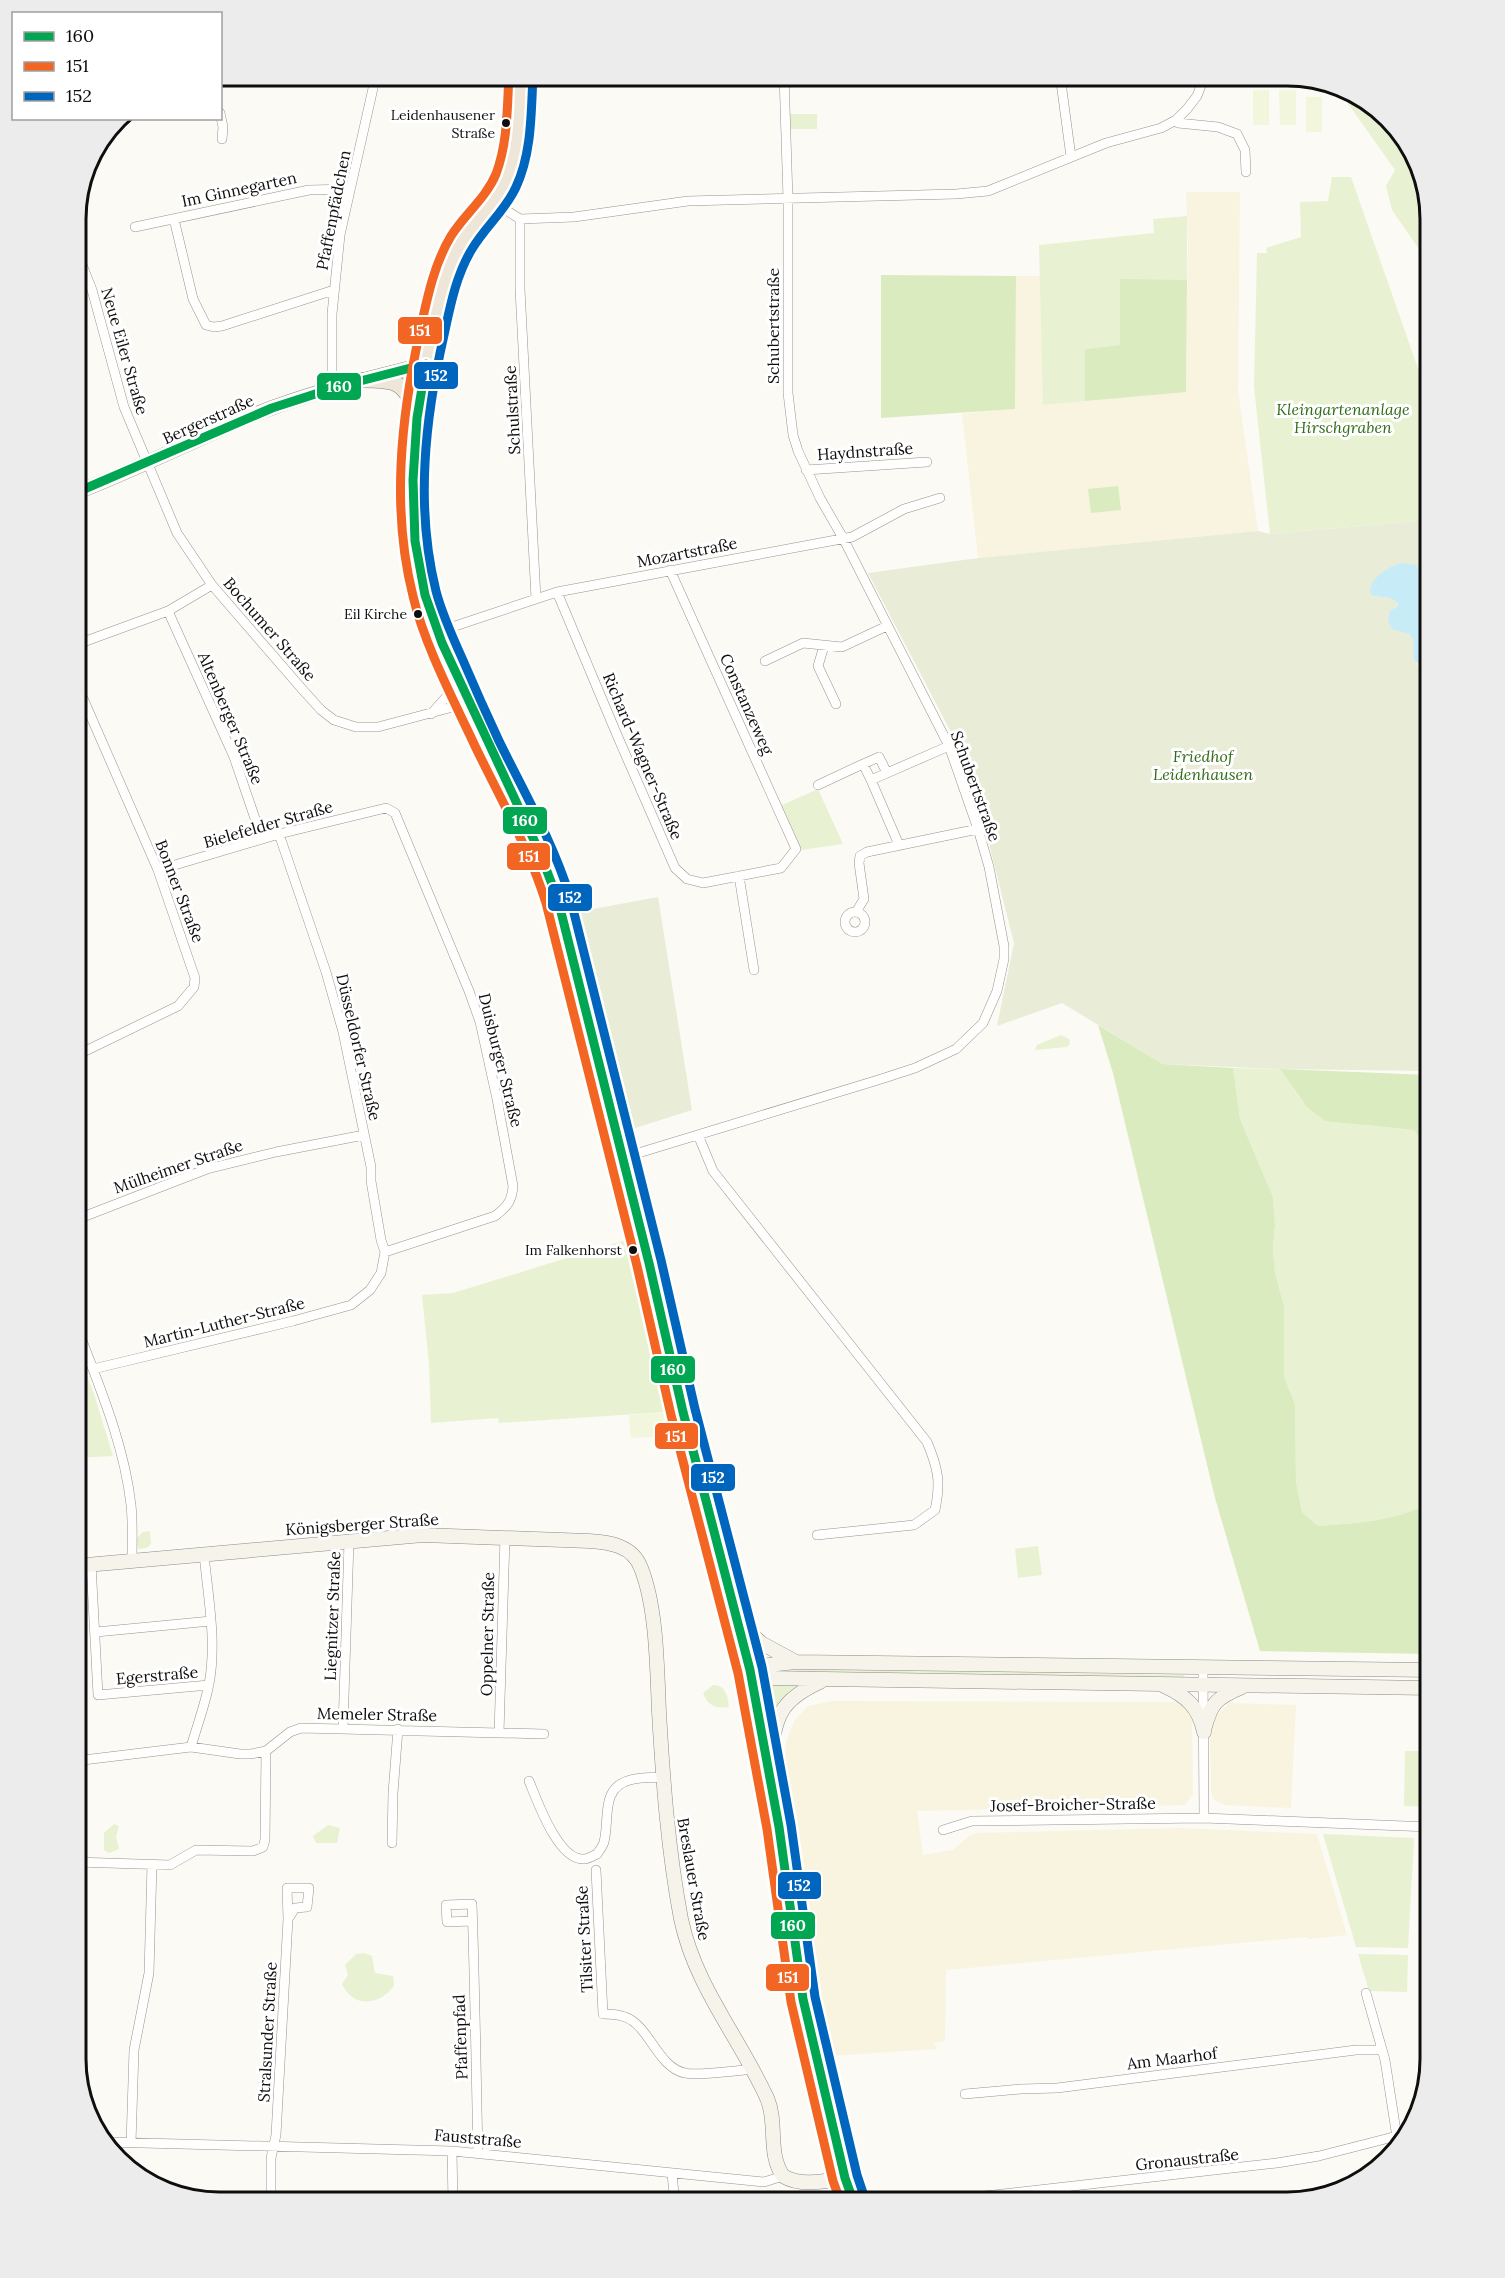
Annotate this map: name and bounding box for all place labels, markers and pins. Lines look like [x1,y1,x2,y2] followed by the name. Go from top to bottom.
[391,106,495,142] place label: Leidenhausener Straße
[500,117,512,129] marker: Leidenhausener Straße
[344,605,407,623] place label: Eil Kirche
[412,608,424,620] marker: Eil Kirche
[525,1241,623,1259] place label: Im Falkenhorst
[627,1244,639,1256] marker: Im Falkenhorst

